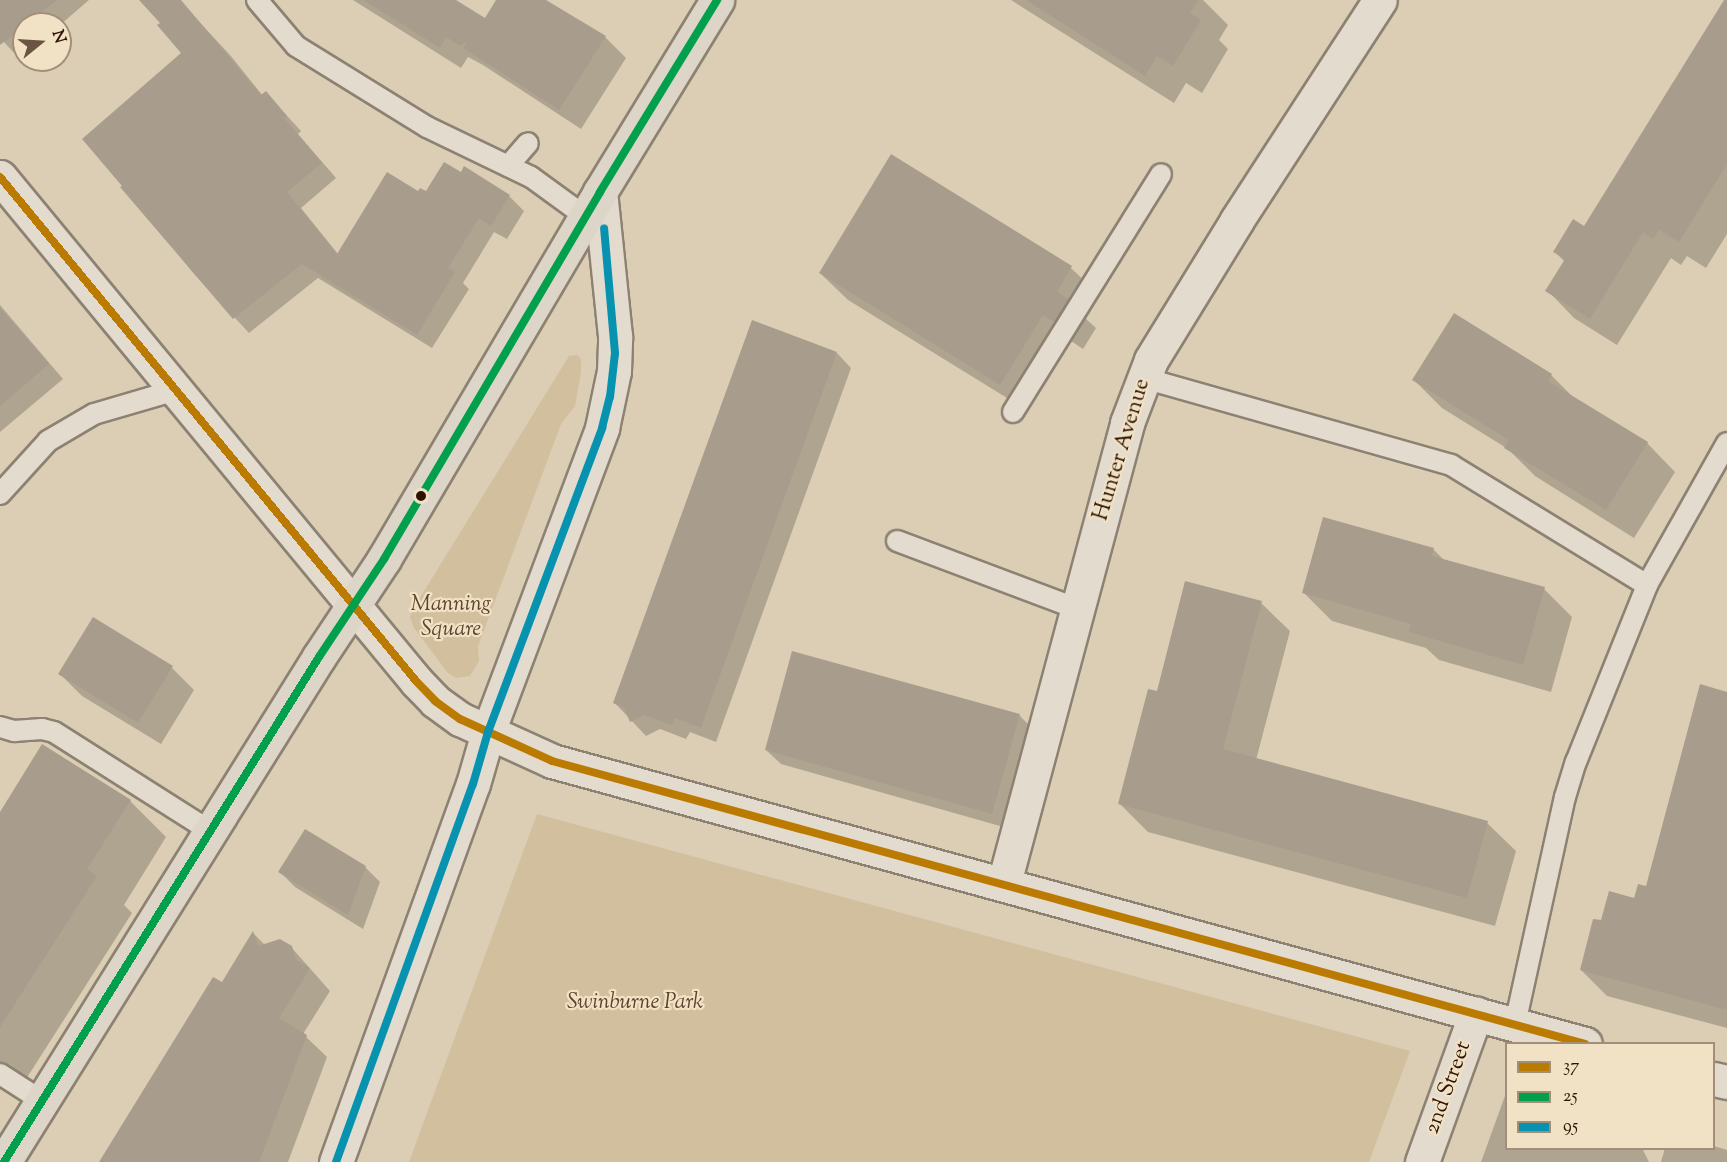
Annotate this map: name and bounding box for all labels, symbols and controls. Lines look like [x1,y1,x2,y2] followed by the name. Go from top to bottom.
[12,12,72,72] north arrow
[45,27,71,47] text: N
[1089,376,1157,524] street label: Hunter Avenue
[415,490,427,502] unlabelled marker
[411,592,491,644] park label: Manning Square
[567,991,703,1017] park label: Swinburne Park
[1420,1038,1478,1138] street label: 2nd Street
[1505,1042,1715,1150] legend
[1563,1054,1579,1080] text: 37
[1563,1084,1578,1110] text: 25
[1563,1114,1578,1140] text: 95

